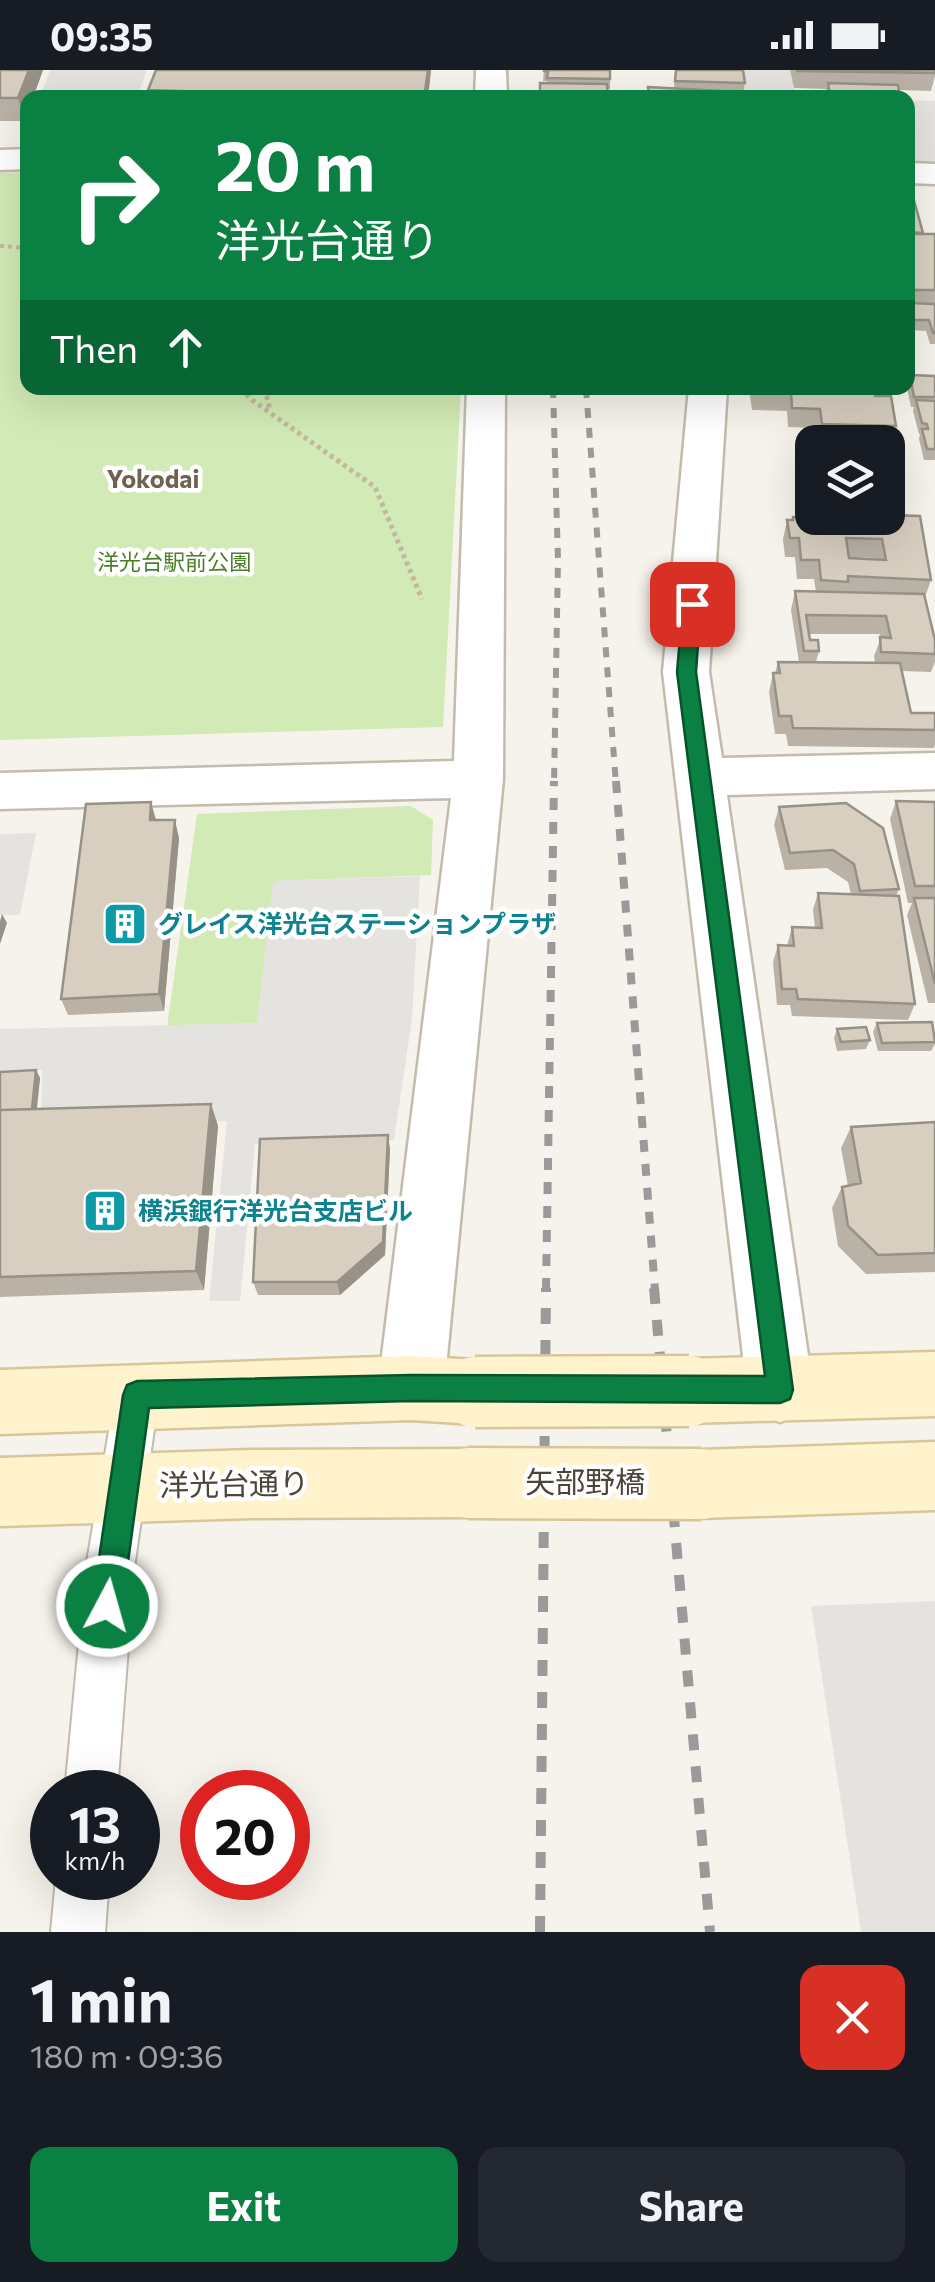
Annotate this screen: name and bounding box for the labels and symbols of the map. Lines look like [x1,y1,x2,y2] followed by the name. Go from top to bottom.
[107,463,199,493] district label: Yokodai
[97,548,251,575] park label: 洋光台駅前公園
[650,562,735,647] pin
[102,901,148,947] building icon: グレイス洋光台ステーションプラザ
[158,908,556,938] place label: グレイス洋光台ステーションプラザ
[82,1188,128,1234] building icon: 横浜銀行洋光台支店ビル
[138,1195,413,1225] place label: 横浜銀行洋光台支店ビル
[525,1462,645,1499] street label: 矢部野橋
[159,1463,309,1502] street label: 洋光台通り
[55,1554,159,1658] position arrow
[180,1770,310,1900] speed limit sign: 20

